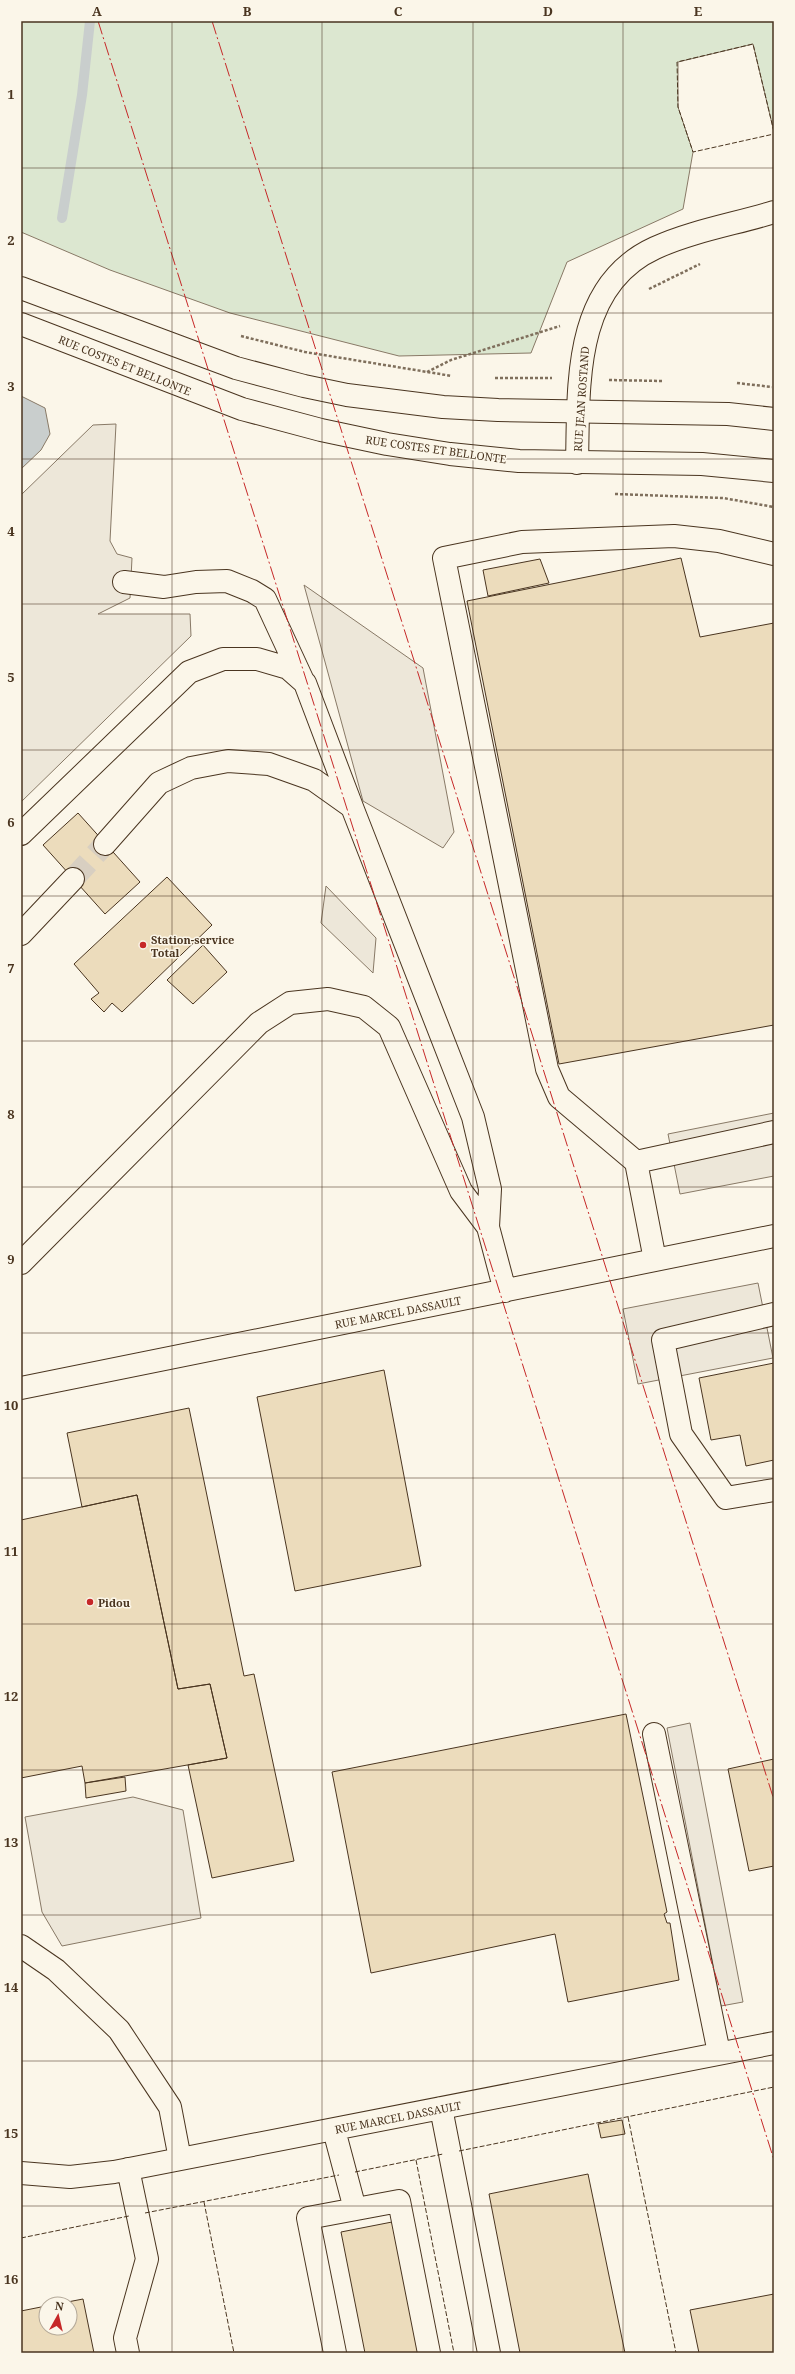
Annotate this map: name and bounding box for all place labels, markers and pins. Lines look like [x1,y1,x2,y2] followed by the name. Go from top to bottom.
[151,932,234,960] place label: Station-service Total
[138,940,148,950] marker: Station-service Total
[98,1595,131,1610] place label: Pidou
[85,1597,95,1607] marker: Pidou

